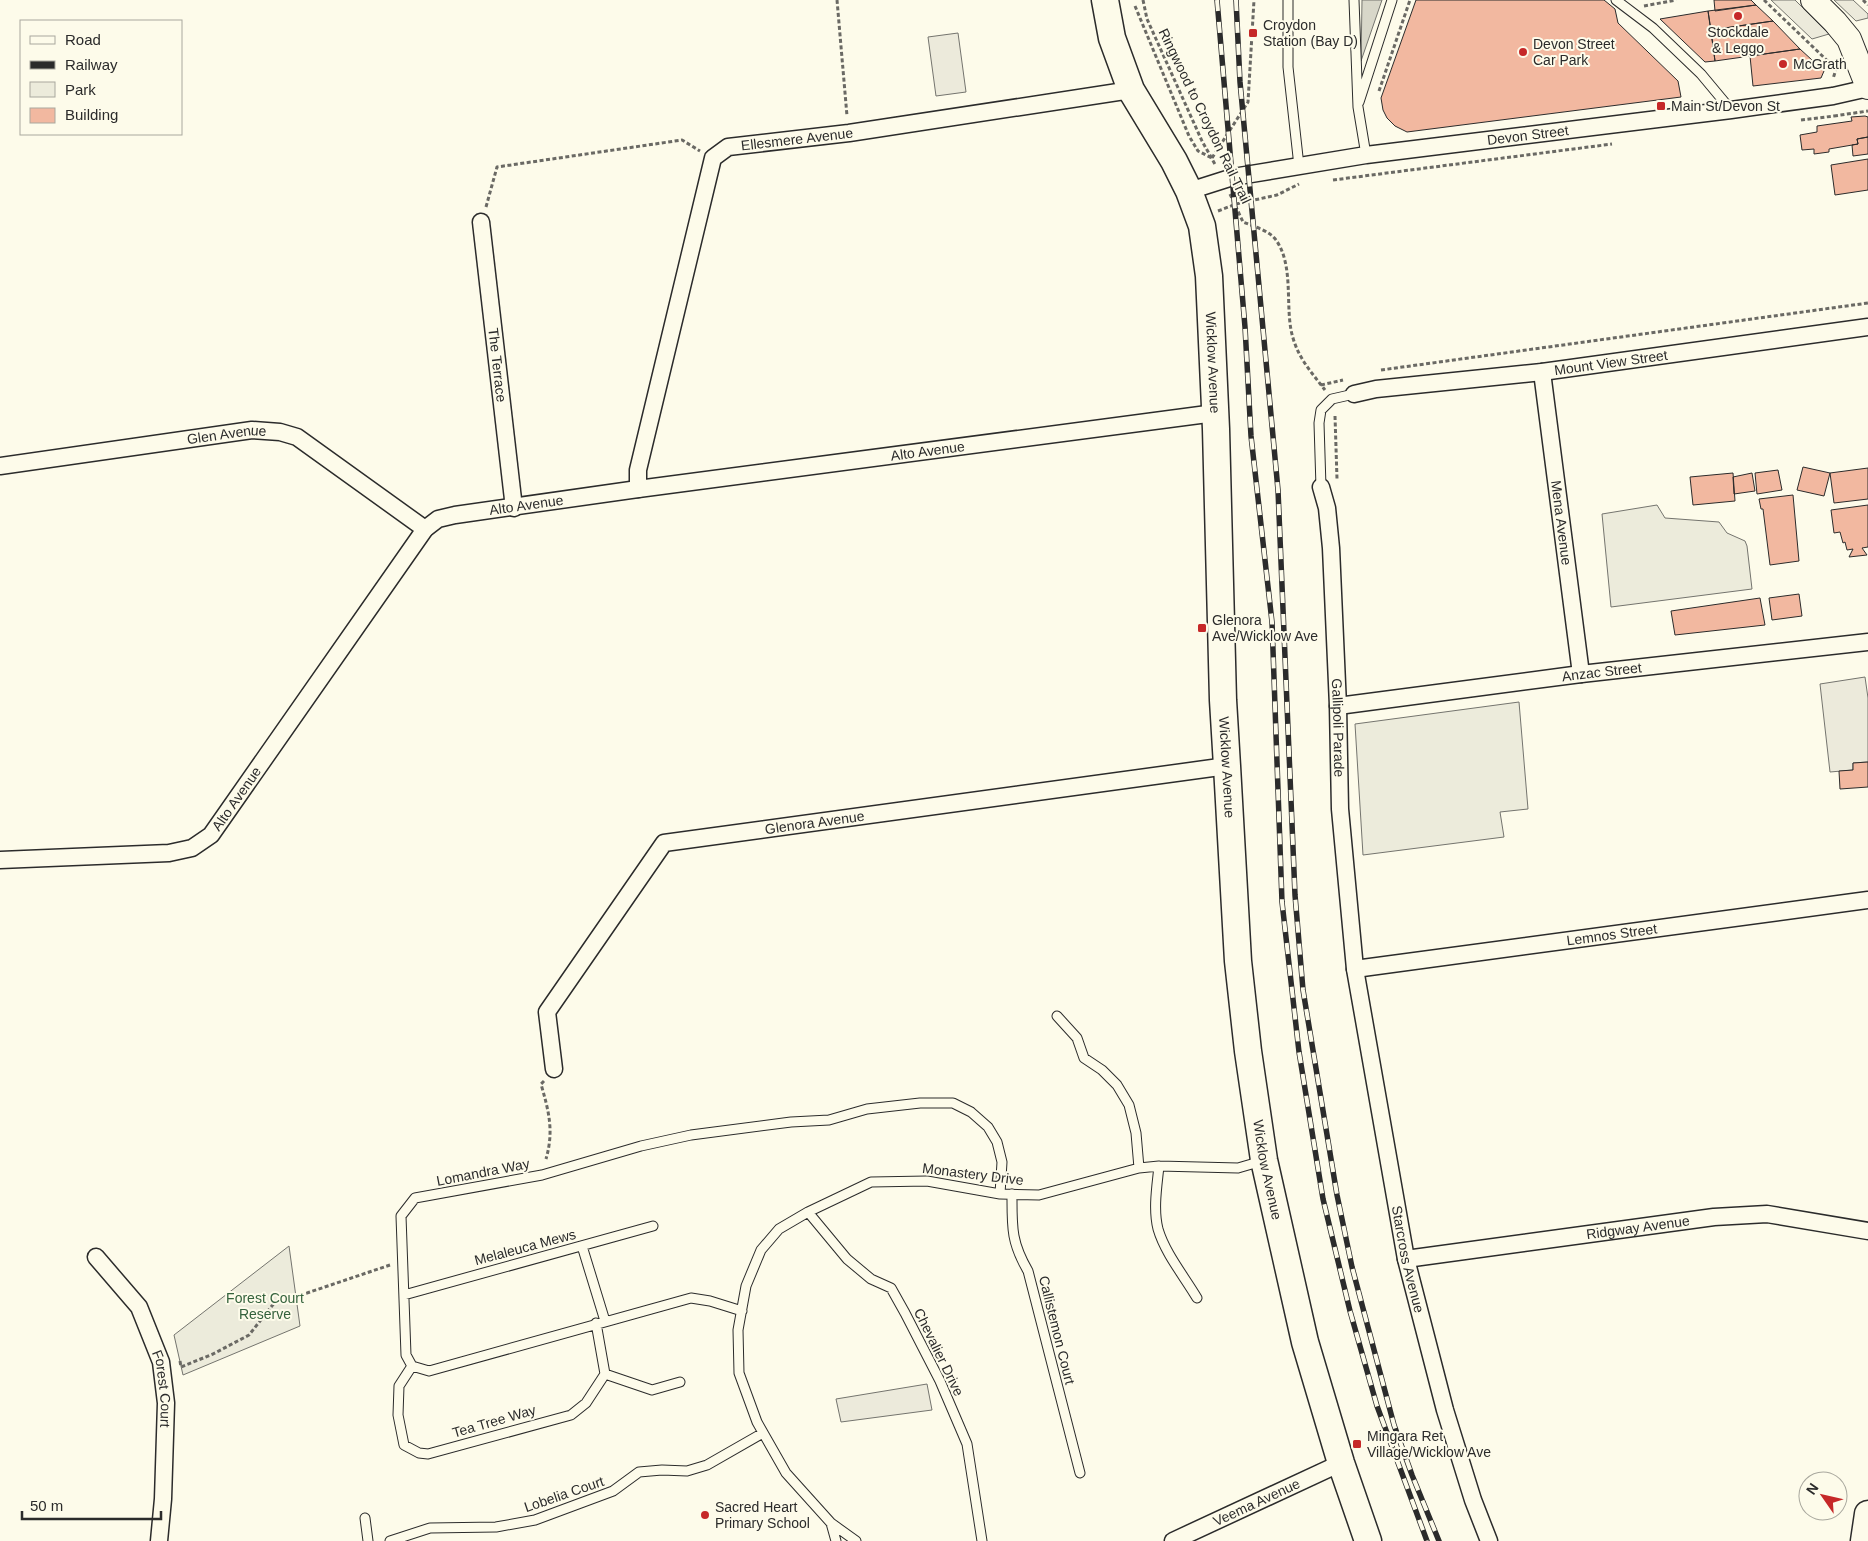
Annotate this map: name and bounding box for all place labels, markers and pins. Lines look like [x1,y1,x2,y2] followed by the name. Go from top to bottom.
[1732,10,1744,22] marker: Stockdale & Leggo
[1263,17,1358,49] place label: Croydon Station (Bay D)
[1707,24,1769,56] place label: Stockdale & Leggo
[1247,27,1259,39] marker: Croydon Station (Bay D)
[1533,36,1615,68] place label: Devon Street Car Park
[1517,46,1529,58] marker: Devon Street Car Park
[1793,56,1847,72] place label: McGrath
[1777,58,1789,70] marker: McGrath
[1671,98,1780,114] place label: Main St/Devon St
[1655,100,1667,112] marker: Main St/Devon St
[1212,612,1318,644] place label: Glenora Ave/Wicklow Ave
[1196,622,1208,634] marker: Glenora Ave/Wicklow Ave
[1367,1428,1491,1460] place label: Mingara Ret Village/Wicklow Ave
[1351,1438,1363,1450] marker: Mingara Ret Village/Wicklow Ave
[715,1499,810,1531] place label: Sacred Heart Primary School
[699,1509,711,1521] marker: Sacred Heart Primary School

